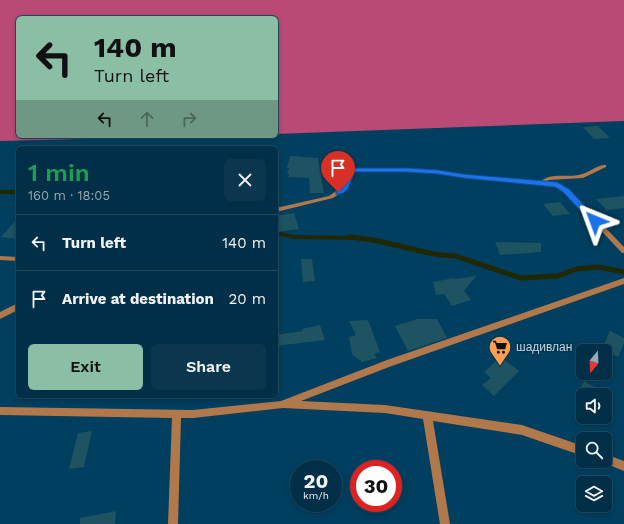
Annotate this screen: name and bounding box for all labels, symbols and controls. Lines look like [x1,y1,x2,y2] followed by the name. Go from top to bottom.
[94,31,177,64] text: 140 m
[28,32,80,84] icon: left
[94,65,169,86] text: Turn left
[94,108,116,130] icon: left
[136,108,158,130] icon: ahead
[178,108,200,130] icon: right
[321,151,355,192] pin
[327,157,349,179] icon: arrive
[28,159,90,187] text: 1 min
[224,159,266,201] button: close
[28,188,110,203] text: 160 m · 18:05
[574,200,616,242] position arrow
[28,232,50,254] icon: left
[62,234,126,252] text: Turn left
[222,234,266,252] text: 140 m
[28,288,50,310] icon: arrive
[62,290,214,308] text: Arrive at destination
[229,290,266,308] text: 20 m
[487,334,513,367] supermarket icon: шадивлан
[516,340,572,354] place label: шадивлан
[28,344,143,390] button: Exit
[151,344,266,390] button: Share
[576,344,612,380] north arrow
[576,344,612,512] map controls
[576,388,612,424] button: sound
[576,432,612,468] button: search
[350,460,402,512] speed limit sign: 30
[304,469,328,493] text: 20
[576,476,612,512] button: layers
[303,490,329,501] text: km/h

